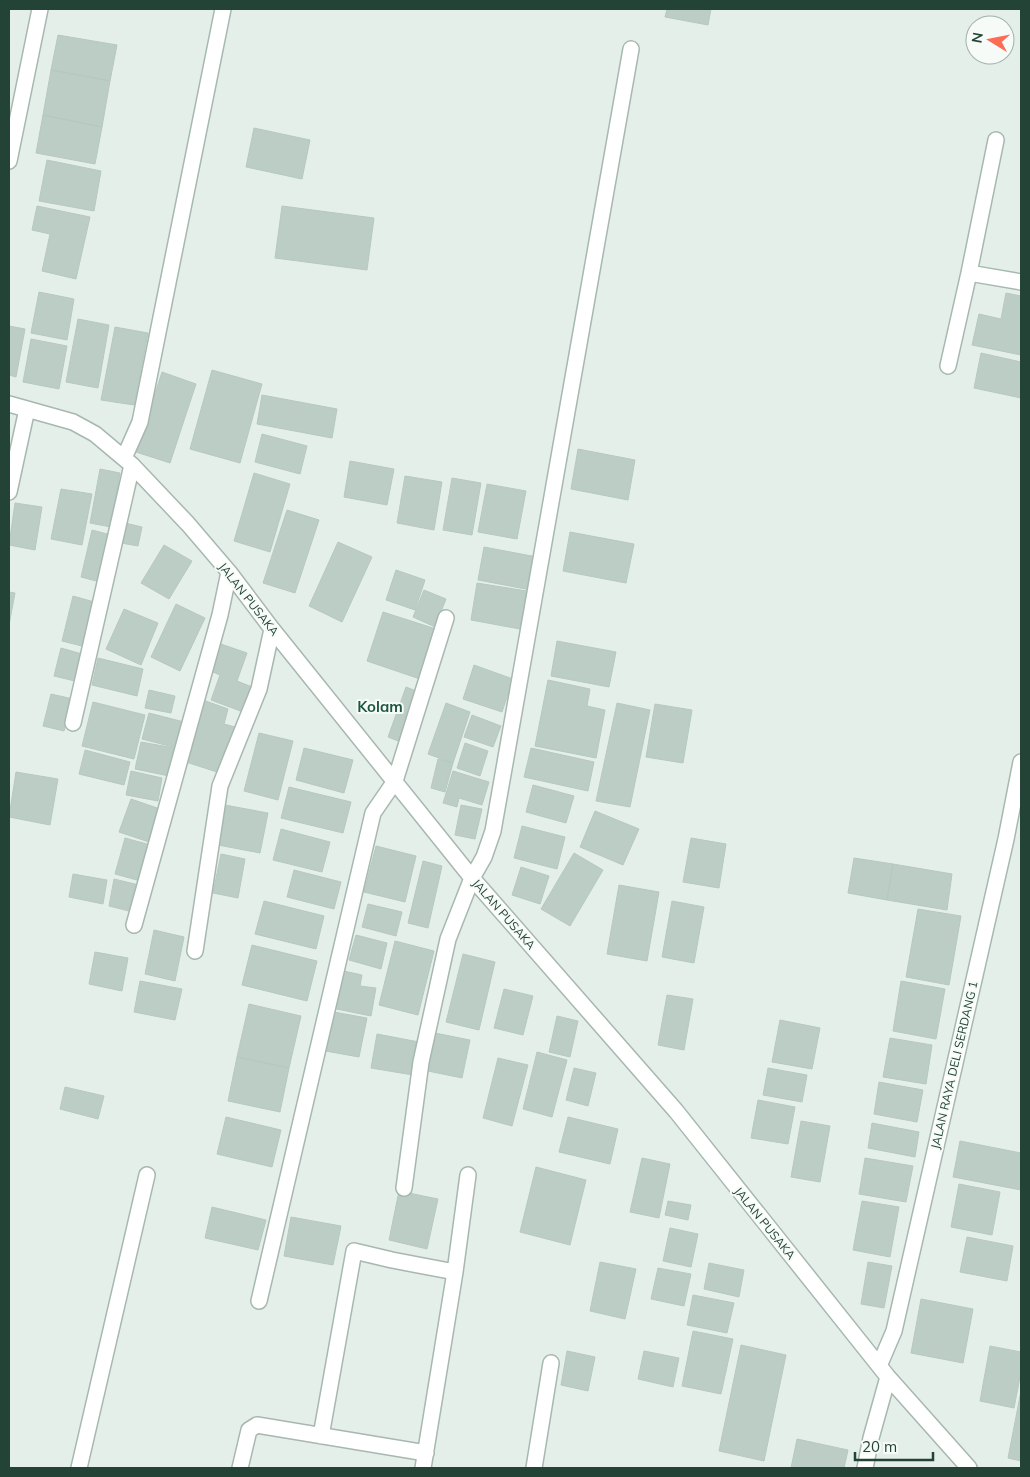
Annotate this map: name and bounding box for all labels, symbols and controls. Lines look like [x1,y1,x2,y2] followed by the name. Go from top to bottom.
[965,15,1015,65] north arrow
[967,31,987,45] text: N
[216,559,282,639] street label: JALAN PUSAKA
[357,697,403,716] district label: Kolam
[469,876,539,953] street label: JALAN PUSAKA
[927,980,981,1150] street label: JALAN RAYA DELI SERDANG 1
[731,1184,799,1262] street label: JALAN PUSAKA
[855,1430,932,1462] scale bar
[862,1437,897,1456] text: 20 m

